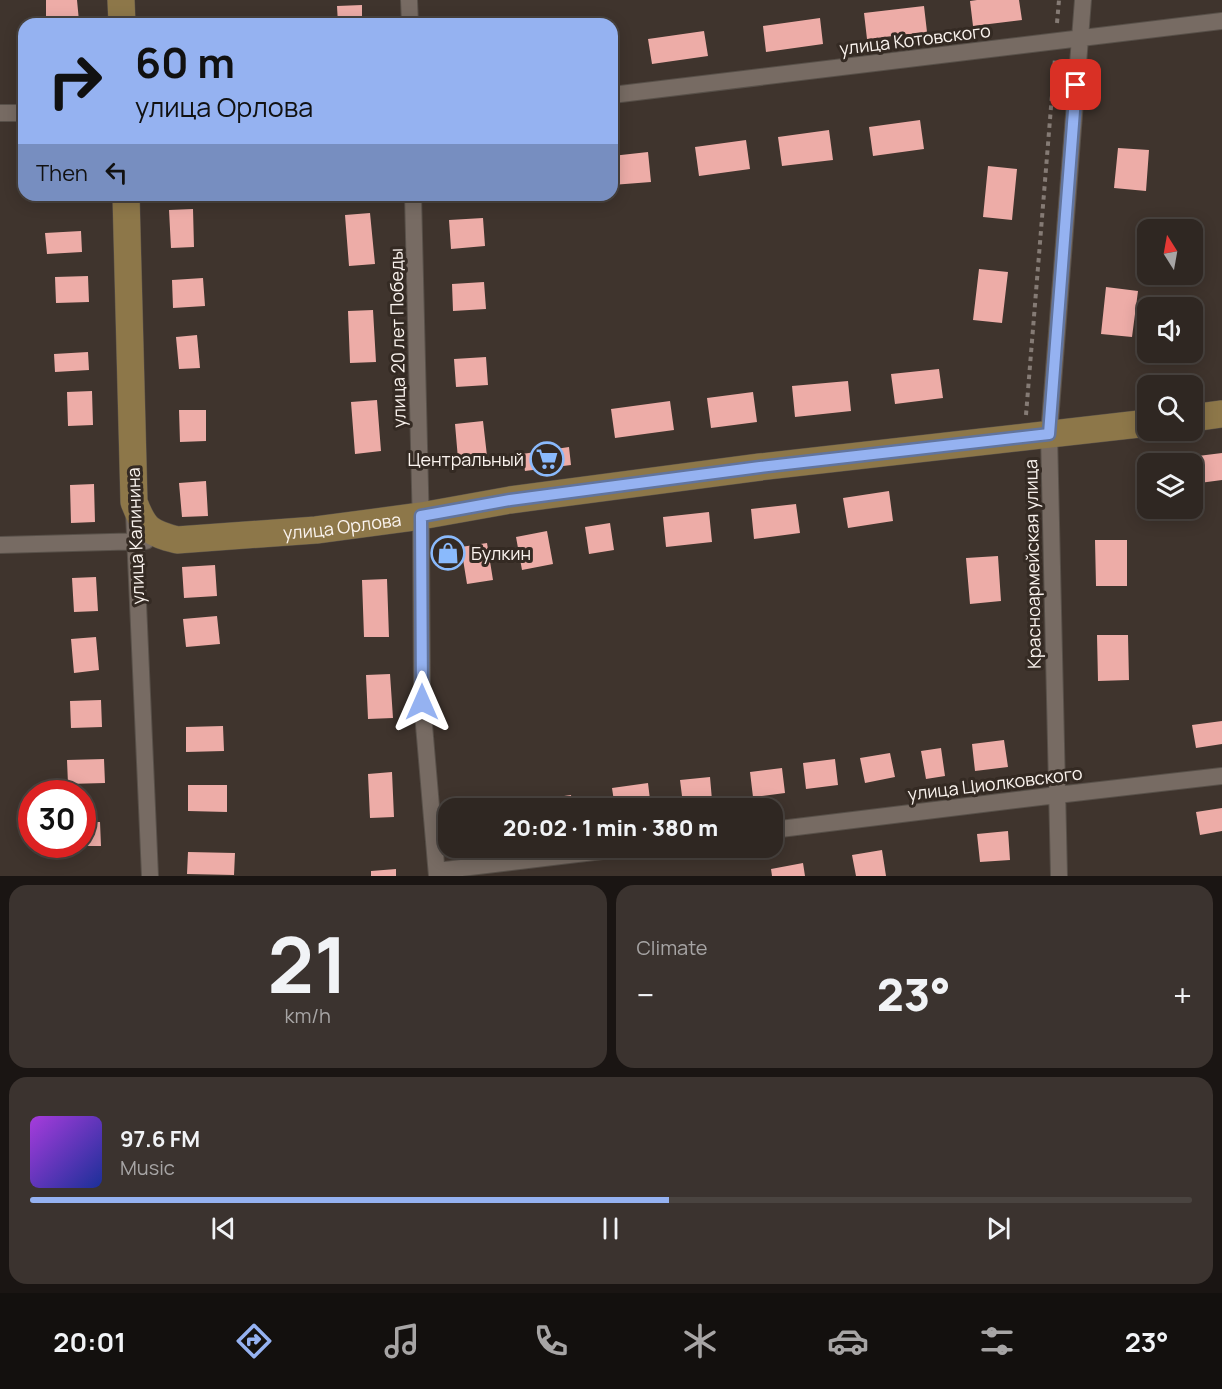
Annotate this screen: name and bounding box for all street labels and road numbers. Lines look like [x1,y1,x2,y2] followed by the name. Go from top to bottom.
[838,18,992,60] street label: улица Котовского
[383,248,411,428] street label: улица 20 лет Победы
[1018,459,1046,669] street label: Красноармейская улица
[121,467,149,605] street label: улица Калинина
[282,507,403,544] street label: улица Орлова
[906,760,1084,806] street label: улица Циолковского

